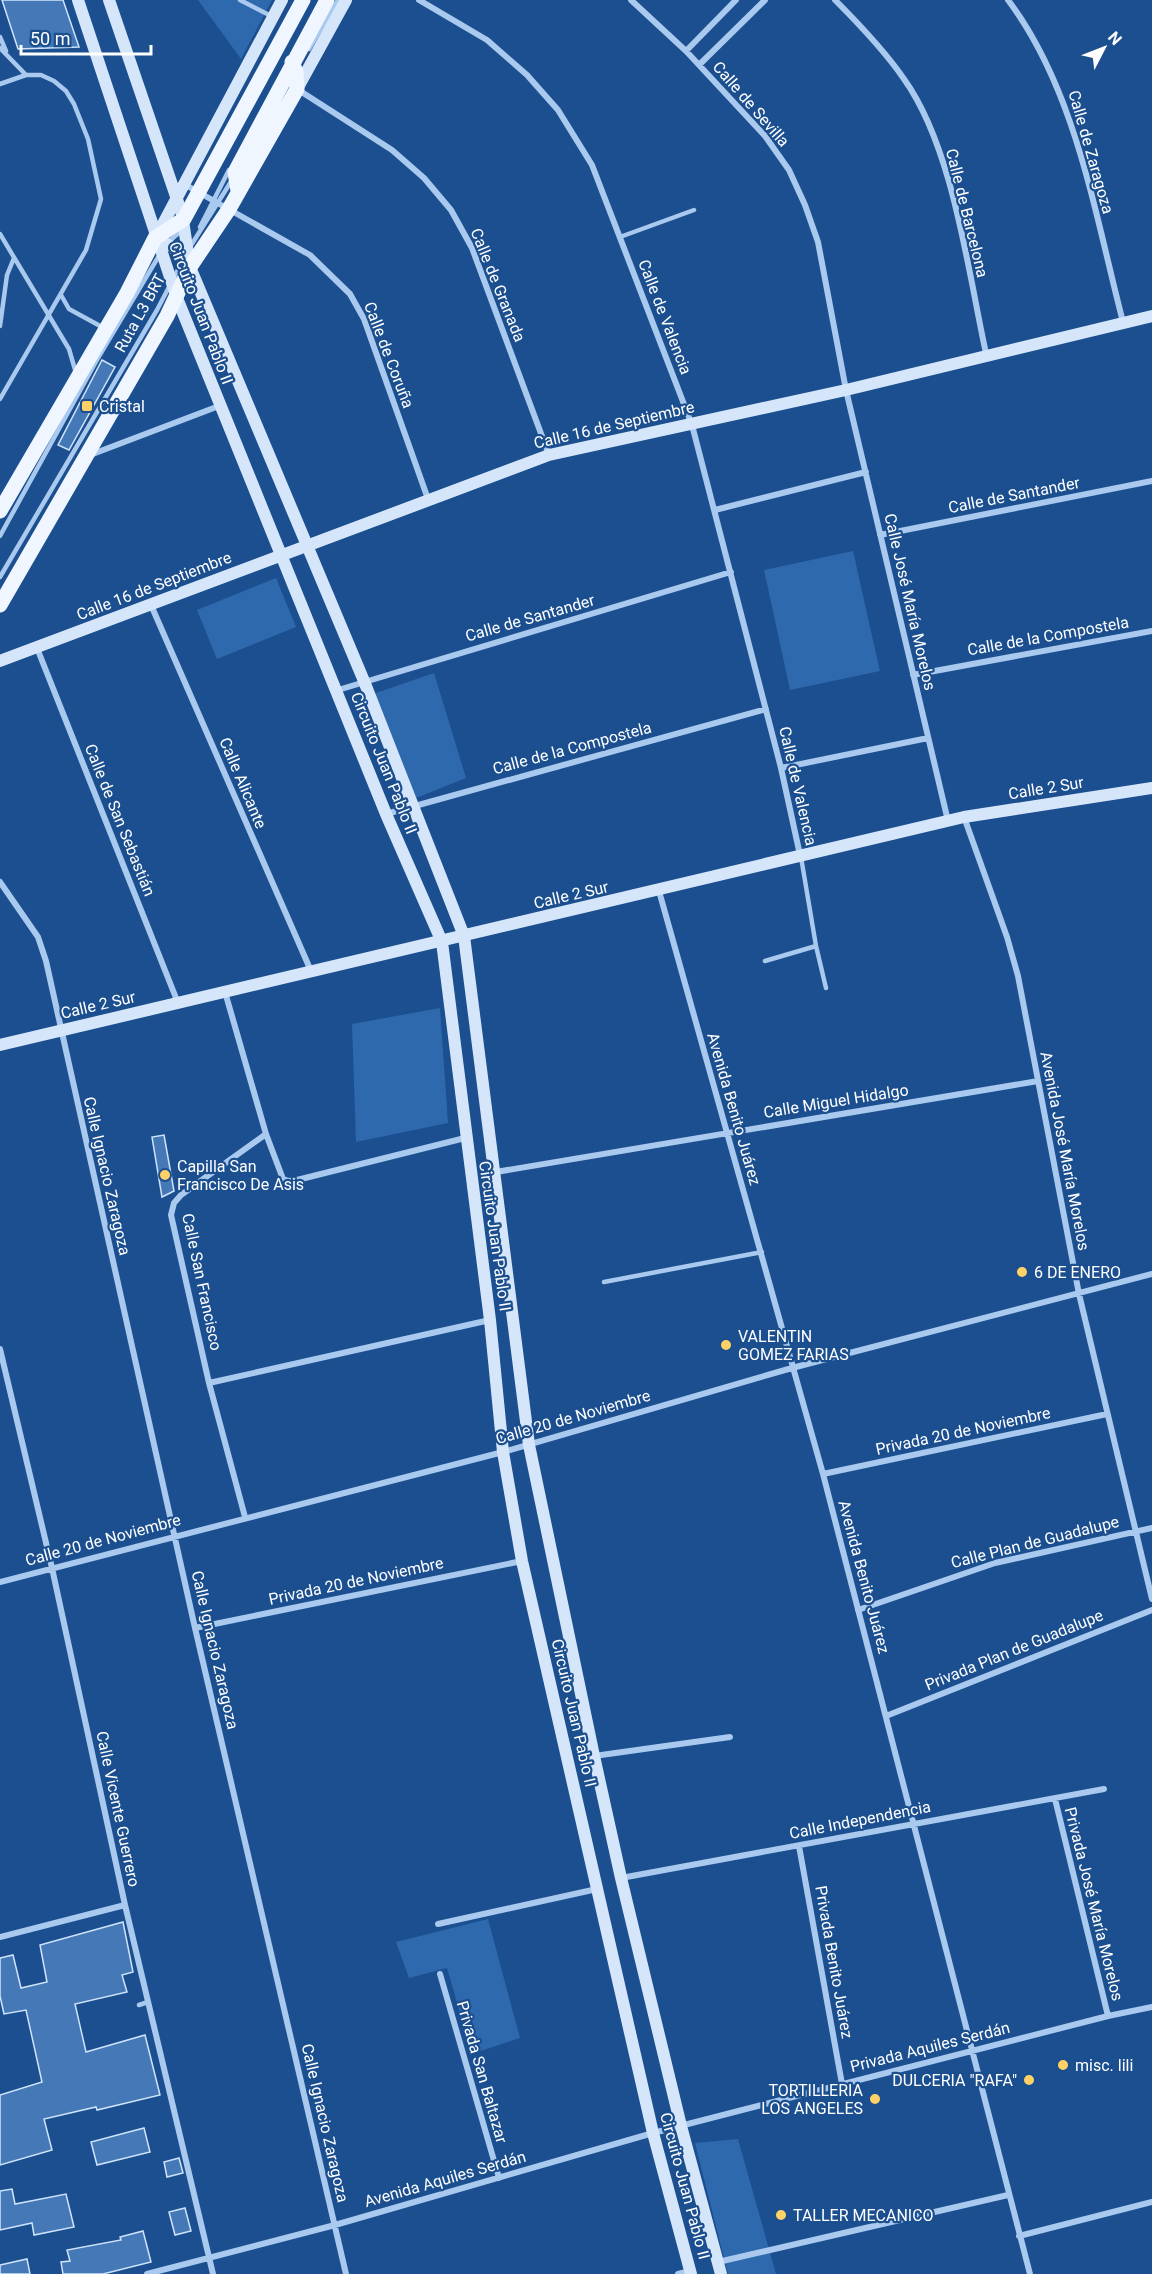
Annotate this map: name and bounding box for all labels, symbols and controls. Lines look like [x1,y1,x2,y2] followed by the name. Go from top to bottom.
[21,18,152,56] scale bar
[1074,18,1134,78] north arrow
[30,28,70,49] text: 50 m
[1104,28,1126,49] text: N
[709,57,793,151] street label: Calle de Sevilla
[1064,88,1118,216] street label: Calle de Zaragoza
[942,147,992,279] street label: Calle de Barcelona
[467,225,529,345] street label: Calle de Granada
[165,239,237,387] street label: Circuito Juan Pablo II
[634,257,696,377] street label: Calle de Valencia
[111,270,170,356] street label: Ruta L3 BRT
[360,299,418,411] street label: Calle de Coruña
[99,397,145,416] place label: Cristal
[532,397,696,453] street label: Calle 16 de Septiembre
[80,399,94,413] marker: Cristal
[947,473,1082,517] street label: Calle de Santander
[880,512,940,692] street label: Calle José María Morelos
[74,548,234,624] street label: Calle 16 de Septiembre
[463,590,597,646] street label: Calle de Santander
[966,612,1130,660] street label: Calle de la Compostela
[347,689,421,837] street label: Circuito Juan Pablo II
[491,718,653,778] street label: Calle de la Compostela
[775,725,821,847] street label: Calle de Valencia
[215,735,271,831] street label: Calle Alicante
[81,741,159,899] street label: Calle de San Sebastián
[1007,773,1086,803] street label: Calle 2 Sur
[532,877,611,913] street label: Calle 2 Sur
[59,987,138,1023] street label: Calle 2 Sur
[703,1030,765,1188] street label: Avenida Benito Juárez
[1036,1050,1094,1252] street label: Avenida José María Morelos
[762,1080,910,1122] street label: Calle Miguel Hidalgo
[79,1095,135,1257] street label: Calle Ignacio Zaragoza
[177,1157,304,1194] place label: Capilla San Francisco De Asis
[475,1160,515,1312] street label: Circuito Juan Pablo II
[158,1168,172,1182] marker: Capilla San Francisco De Asis
[178,1212,226,1352] street label: Calle San Francisco
[1034,1263,1121,1282] place label: 6 DE ENERO
[1015,1265,1029,1279] marker: 6 DE ENERO
[738,1327,849,1364] place label: VALENTIN GOMEZ FARIAS
[719,1338,733,1352] marker: VALENTIN GOMEZ FARIAS
[493,1386,653,1448] street label: Calle 20 de Noviembre
[874,1403,1052,1459] street label: Privada 20 de Noviembre
[834,1498,894,1656] street label: Avenida Benito Juárez
[23,1510,183,1570] street label: Calle 20 de Noviembre
[949,1512,1121,1572] street label: Calle Plan de Guadalupe
[267,1553,445,1609] street label: Privada 20 de Noviembre
[187,1569,243,1731] street label: Calle Ignacio Zaragoza
[922,1605,1106,1695] street label: Privada Plan de Guadalupe
[548,1637,600,1789] street label: Circuito Juan Pablo II
[92,1729,144,1889] street label: Calle Vicente Guerrero
[788,1797,932,1843] street label: Calle Independencia
[1061,1805,1127,2003] street label: Privada José María Morelos
[811,1884,857,2040] street label: Privada Benito Juárez
[453,1999,512,2146] street label: Privada San Baltazar
[848,2018,1012,2076] street label: Privada Aquiles Serdán
[297,2042,353,2204] street label: Calle Ignacio Zaragoza
[1075,2056,1133,2075] place label: misc. lili
[1056,2058,1070,2072] marker: misc. lili
[892,2071,1017,2090] place label: DULCERIA "RAFA"
[1022,2073,1036,2087] marker: DULCERIA "RAFA"
[761,2081,864,2118] place label: TORTILLERIA LOS ANGELES
[868,2092,882,2106] marker: TORTILLERIA LOS ANGELES
[656,2110,714,2262] street label: Circuito Juan Pablo II
[362,2147,528,2211] street label: Avenida Aquiles Serdán
[793,2206,934,2225] place label: TALLER MECANICO
[774,2208,788,2222] marker: TALLER MECANICO

